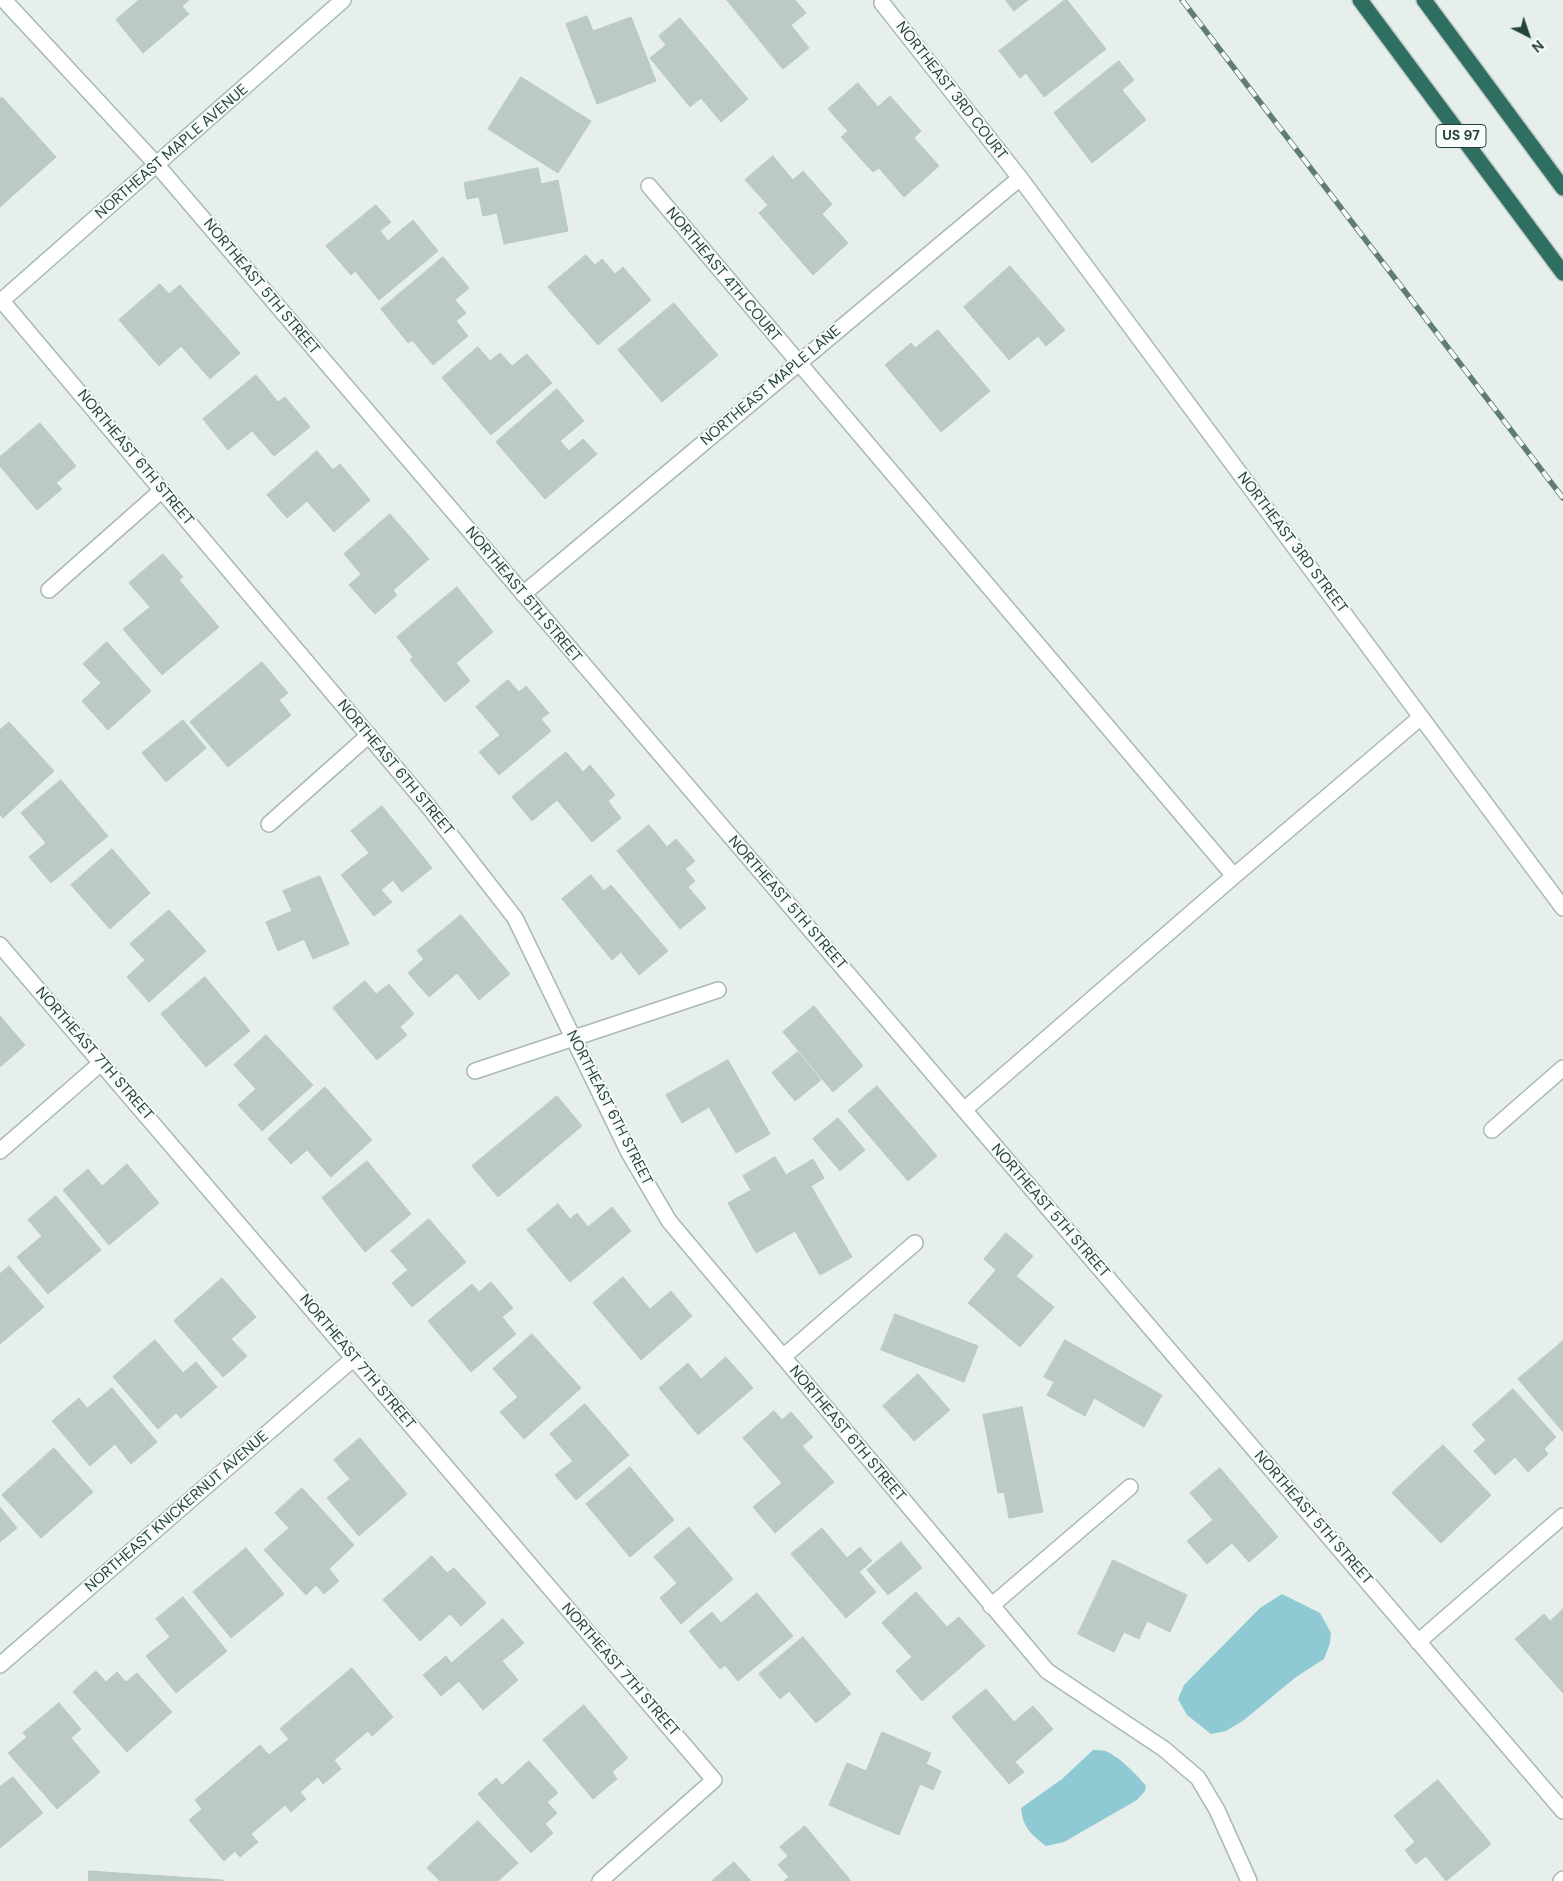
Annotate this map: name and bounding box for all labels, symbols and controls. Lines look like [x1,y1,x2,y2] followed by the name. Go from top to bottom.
[1503,10,1553,60] north arrow
[891,18,1011,164] street label: NORTHEAST 3RD COURT
[1528,36,1548,56] text: N
[92,81,252,223] street label: NORTHEAST MAPLE AVENUE
[1436,124,1486,148] road number: US 97
[662,204,784,346] street label: NORTHEAST 4TH COURT
[199,216,323,358] street label: NORTHEAST 5TH STREET
[697,322,845,450] street label: NORTHEAST MAPLE LANE
[73,387,197,529] street label: NORTHEAST 6TH STREET
[1233,469,1351,617] street label: NORTHEAST 3RD STREET
[461,524,585,666] street label: NORTHEAST 5TH STREET
[333,697,457,839] street label: NORTHEAST 6TH STREET
[724,832,850,974] street label: NORTHEAST 5TH STREET
[31,984,157,1124] street label: NORTHEAST 7TH STREET
[562,1028,656,1188] street label: NORTHEAST 6TH STREET
[987,1140,1113,1282] street label: NORTHEAST 5TH STREET
[295,1291,419,1433] street label: NORTHEAST 7TH STREET
[785,1363,909,1505] street label: NORTHEAST 6TH STREET
[82,1428,272,1596] street label: NORTHEAST KNICKERNUT AVENUE
[1250,1447,1376,1589] street label: NORTHEAST 5TH STREET
[557,1600,683,1740] street label: NORTHEAST 7TH STREET

